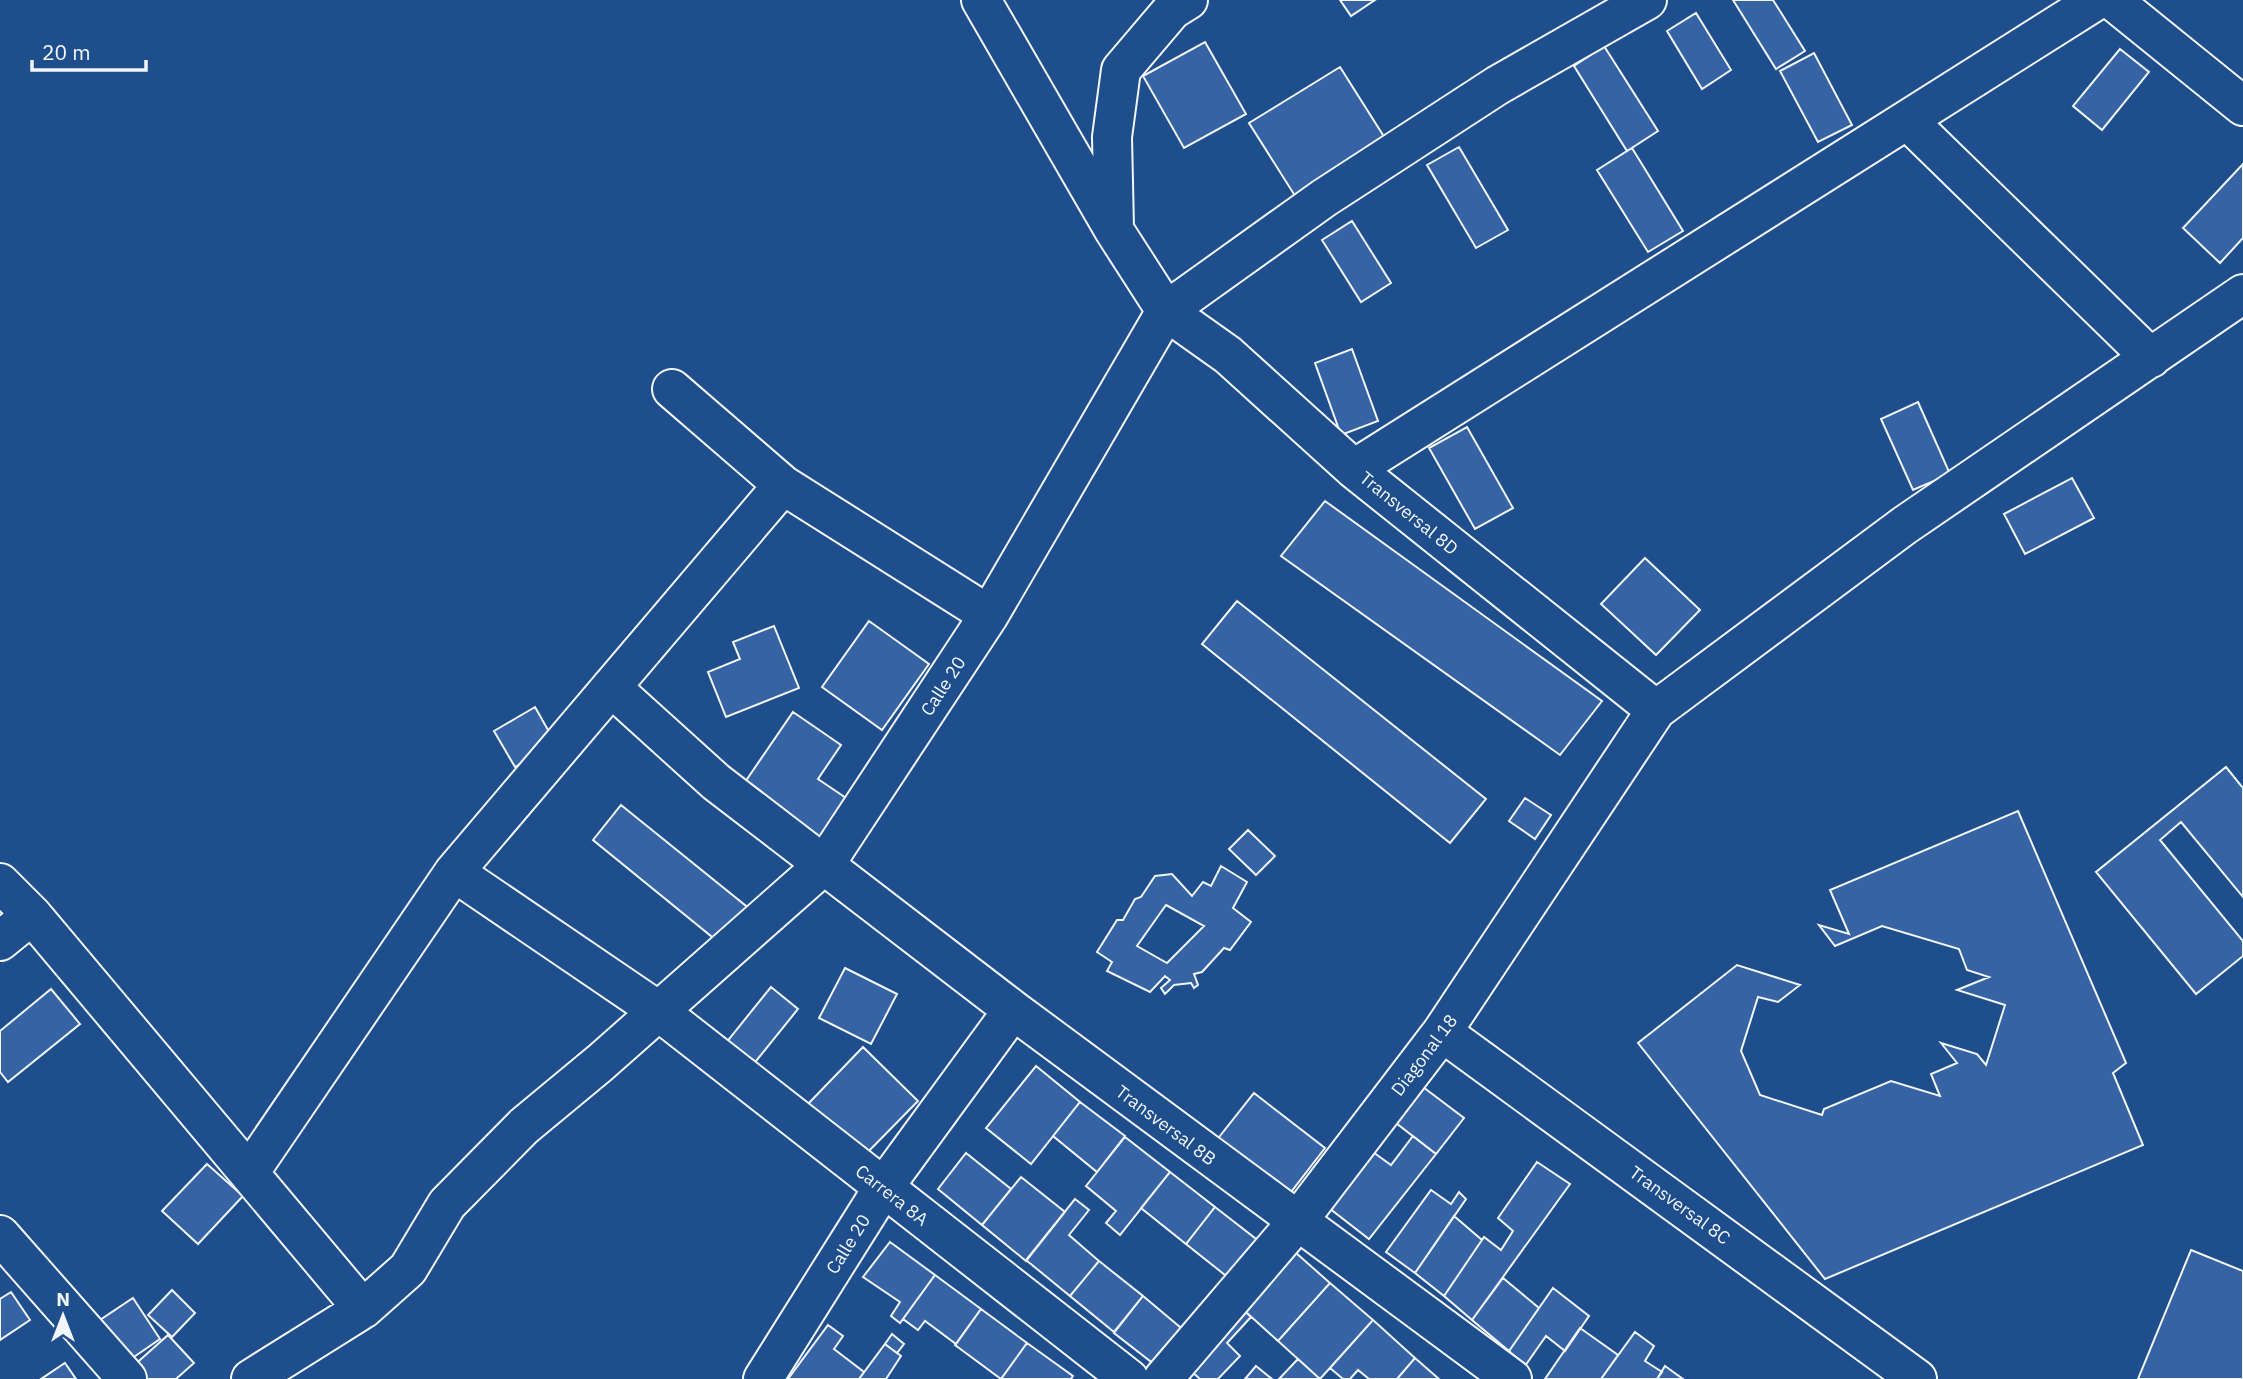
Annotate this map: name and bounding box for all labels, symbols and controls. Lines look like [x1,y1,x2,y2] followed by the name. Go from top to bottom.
[32,28,145,72] scale bar
[42,38,91,66] text: 20 m
[1355,466,1463,560] street label: Transversal 8D
[915,652,971,720] street label: Calle 20
[1386,1010,1462,1100] street label: Diagonal 18
[1111,1080,1221,1170] street label: Transversal 8B
[851,1159,934,1231] street label: Carrera 8A
[1625,1161,1735,1249] street label: Transversal 8C
[821,1210,875,1278] street label: Calle 20
[28,1281,98,1351] north arrow
[56,1287,70,1311] text: N

